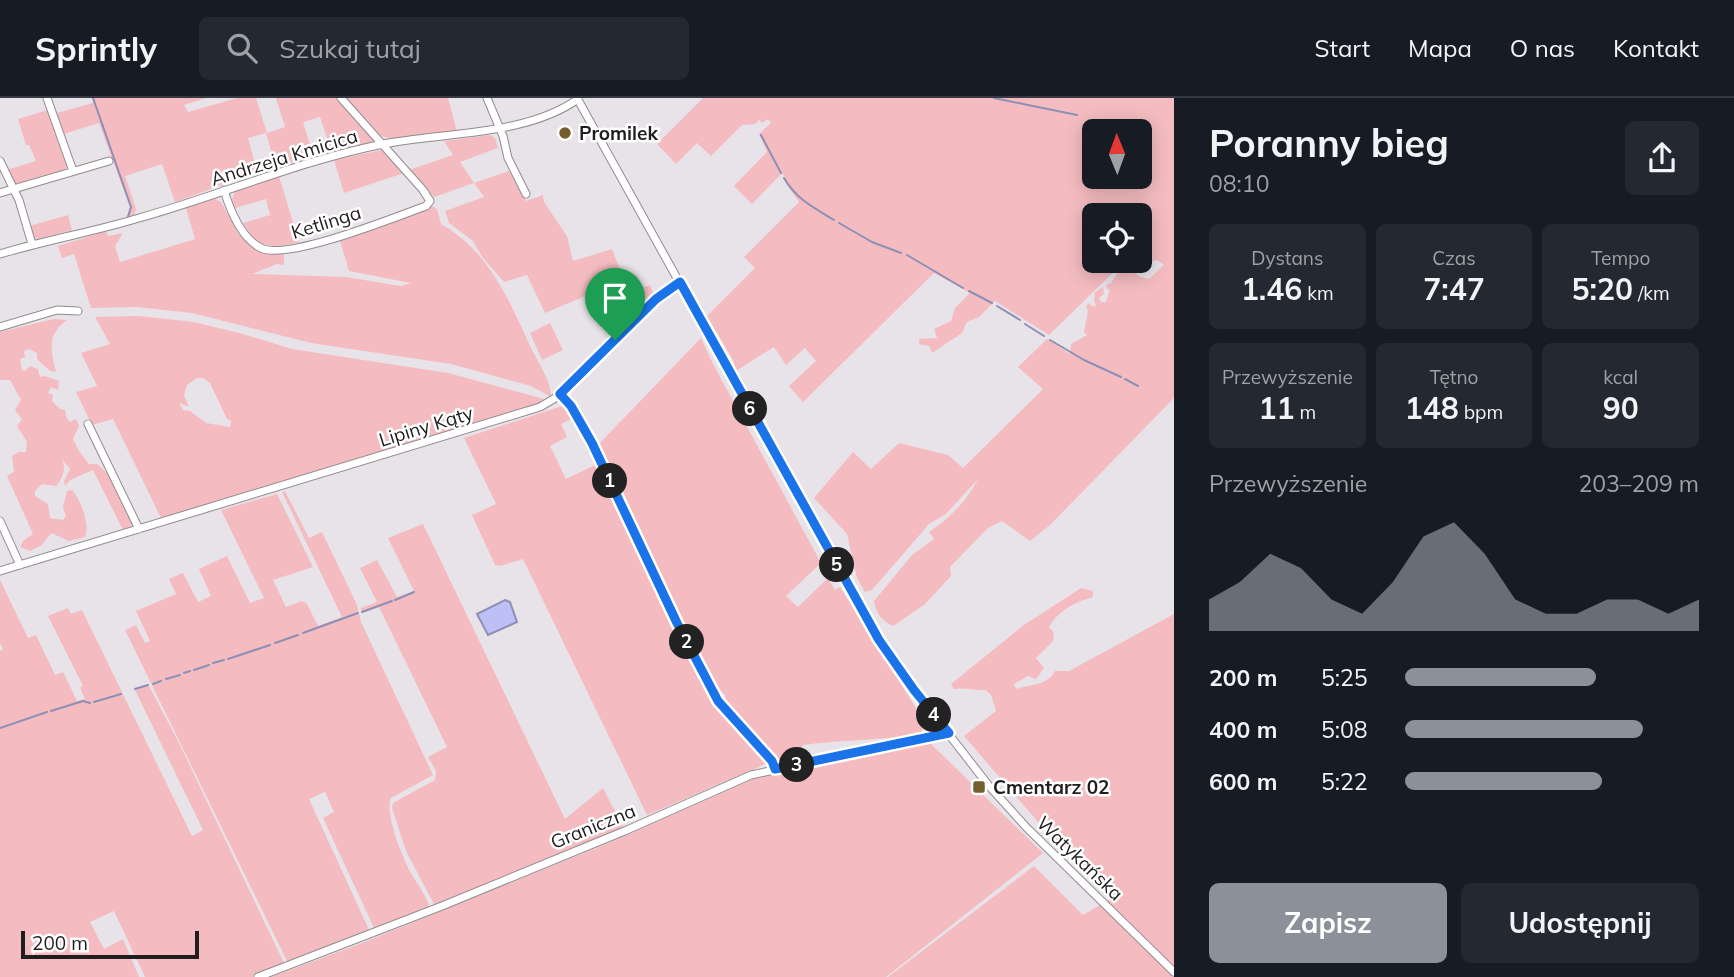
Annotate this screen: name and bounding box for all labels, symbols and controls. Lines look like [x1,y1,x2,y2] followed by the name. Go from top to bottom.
[199,17,689,80] search box
[35,28,157,69] text: Sprintly
[223,29,261,67] icon: search
[279,32,421,65] text: Szukaj tutaj
[1315,33,1370,63] text: Start
[1408,33,1472,63] text: Mapa
[1510,33,1575,63] text: O nas
[1613,33,1699,63] text: Kontakt
[1082,119,1152,189] north arrow
[1082,119,1152,273] map controls
[1209,119,1449,167] text: Poranny bieg
[579,121,658,145] place label: Promilek
[1625,121,1699,195] button: share
[208,123,360,191] street label: Andrzeja Kmicica
[557,125,573,141] marker: Promilek
[1209,169,1269,198] text: 08:10
[288,200,364,244] street label: Ketlinga
[1082,203,1152,273] button: locate
[1251,246,1323,270] text: Dystans
[1432,246,1476,270] text: Czas
[1591,246,1650,270] text: Tempo
[585,268,645,340] pin
[1241,270,1302,308] text: 1.46
[1423,270,1485,308] text: 7:47
[1572,270,1633,308] text: 5:20
[596,279,634,317] icon: arrive
[1302,281,1334,305] text: km
[1633,281,1670,305] text: /km
[1222,365,1353,389] text: Przewyższenie
[1429,365,1478,389] text: Tętno
[1603,365,1638,389] text: kcal
[1259,389,1295,427] text: 11
[1405,389,1459,427] text: 148
[1603,389,1639,427] text: 90
[732,392,768,426] pin: 6
[744,396,755,420] text: 6
[376,400,476,452] street label: Lipiny Kąty
[1295,400,1316,424] text: m
[1459,400,1503,424] text: bpm
[592,464,628,498] pin: 1
[604,468,615,492] text: 1
[1209,469,1367,498] text: Przewyższenie
[1578,469,1699,498] text: 203–209 m
[820,547,854,582] pin: 5
[831,552,842,576] text: 5
[670,624,704,660] pin: 2
[681,629,692,653] text: 2
[1209,663,1277,692] text: 200 m
[1321,663,1368,692] text: 5:25
[916,698,951,732] pin: 4
[928,702,939,726] text: 4
[1209,715,1277,744] text: 400 m
[1321,715,1368,744] text: 5:08
[780,748,814,782] pin: 3
[791,752,802,776] text: 3
[1209,767,1277,796] text: 600 m
[1321,767,1368,796] text: 5:22
[993,775,1110,799] place label: Cmentarz 02
[971,779,987,795] marker: Cmentarz 02
[547,798,639,854] street label: Graniczna
[1032,811,1128,905] street label: Watykańska
[1209,883,1447,963] button: Zapisz
[1461,883,1699,963] button: Udostępnij
[21,928,200,960] scale bar
[32,931,88,955] text: 200 m

